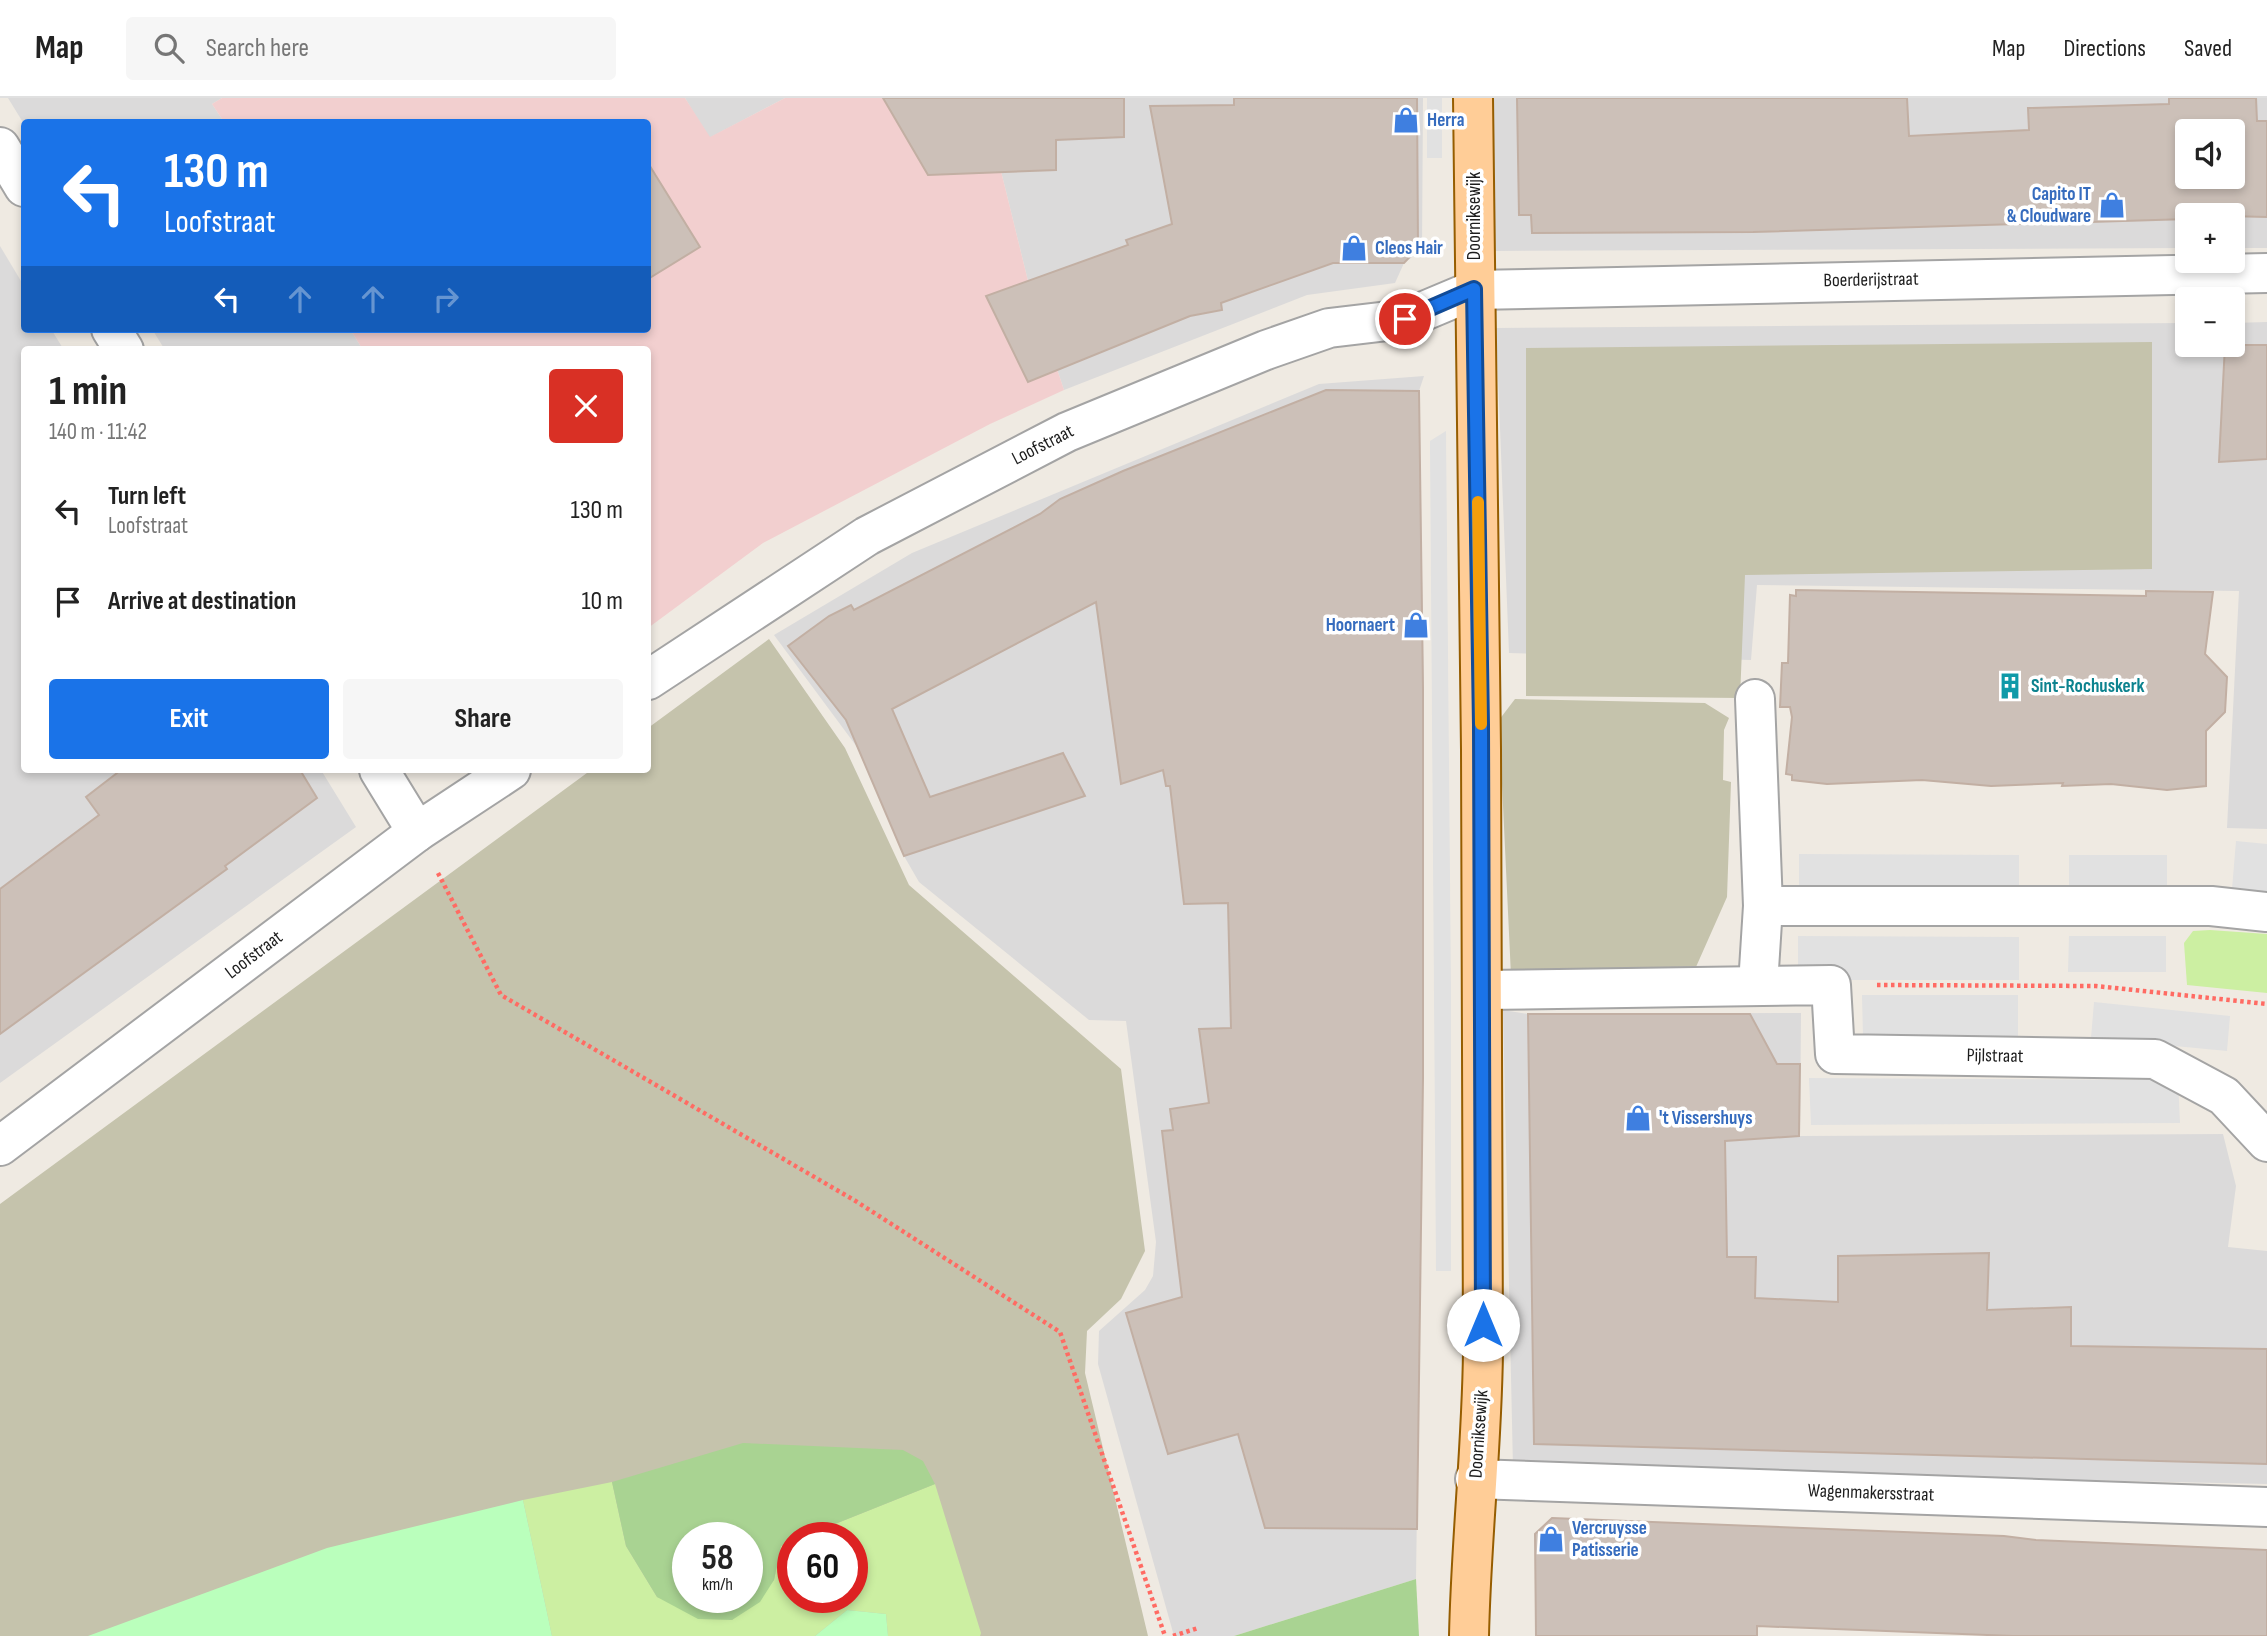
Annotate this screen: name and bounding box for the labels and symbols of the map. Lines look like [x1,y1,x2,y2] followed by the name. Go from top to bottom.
[1391,105,1421,135] shop icon: Herra
[1427,109,1465,132] place label: Herra
[1463,171,1486,260] street label: Doorniksewijk
[2007,183,2091,228] place label: Capito IT & Cloudware
[2097,190,2127,220] shop icon: Capito IT & Cloudware
[1339,233,1369,263] shop icon: Cleos Hair
[1375,237,1443,260] place label: Cleos Hair
[1823,268,1919,292] street label: Boerderijstraat
[1375,289,1435,349] pin
[1008,420,1078,470] street label: Loofstraat
[1401,610,1431,640] shop icon: Hoornaert
[1326,614,1395,637] place label: Hoornaert
[1995,671,2025,701] building icon: Sint-Rochuskerk
[2031,675,2145,698] place label: Sint-Rochuskerk
[221,926,288,984] street label: Loofstraat
[1966,1044,2024,1068] street label: Pijlstraat
[1623,1103,1653,1133] shop icon: 't Vissershuys
[1659,1107,1752,1130] place label: 't Vissershuys
[1446,1288,1520,1362] position arrow
[1464,1388,1494,1479] street label: Doorniksewijk
[1807,1479,1935,1507] street label: Wagenmakersstraat
[1572,1517,1647,1562] place label: Vercruysse Patisserie
[777,1522,868,1613] speed limit sign: 60
[1536,1524,1566,1554] shop icon: Vercruysse Patisserie

